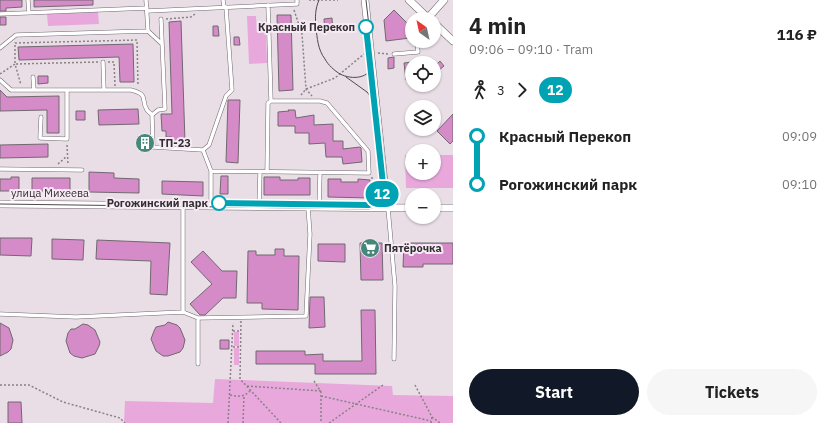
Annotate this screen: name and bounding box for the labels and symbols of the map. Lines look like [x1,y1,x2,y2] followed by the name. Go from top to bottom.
[405,12,441,48] north arrow
[358,19,374,35] marker: Красный Перекоп
[258,20,355,34] place label: Красный Перекоп
[134,132,156,154] building icon: ТП-23
[159,136,191,150] place label: ТП-23
[364,181,400,207] line badge: 12
[11,186,89,200] street label: улица Михеева
[211,195,227,211] marker: Рогожинский парк
[107,196,208,210] place label: Рогожинский парк
[359,237,381,259] supermarket icon: Пятёрочка
[384,241,442,255] place label: Пятёрочка

